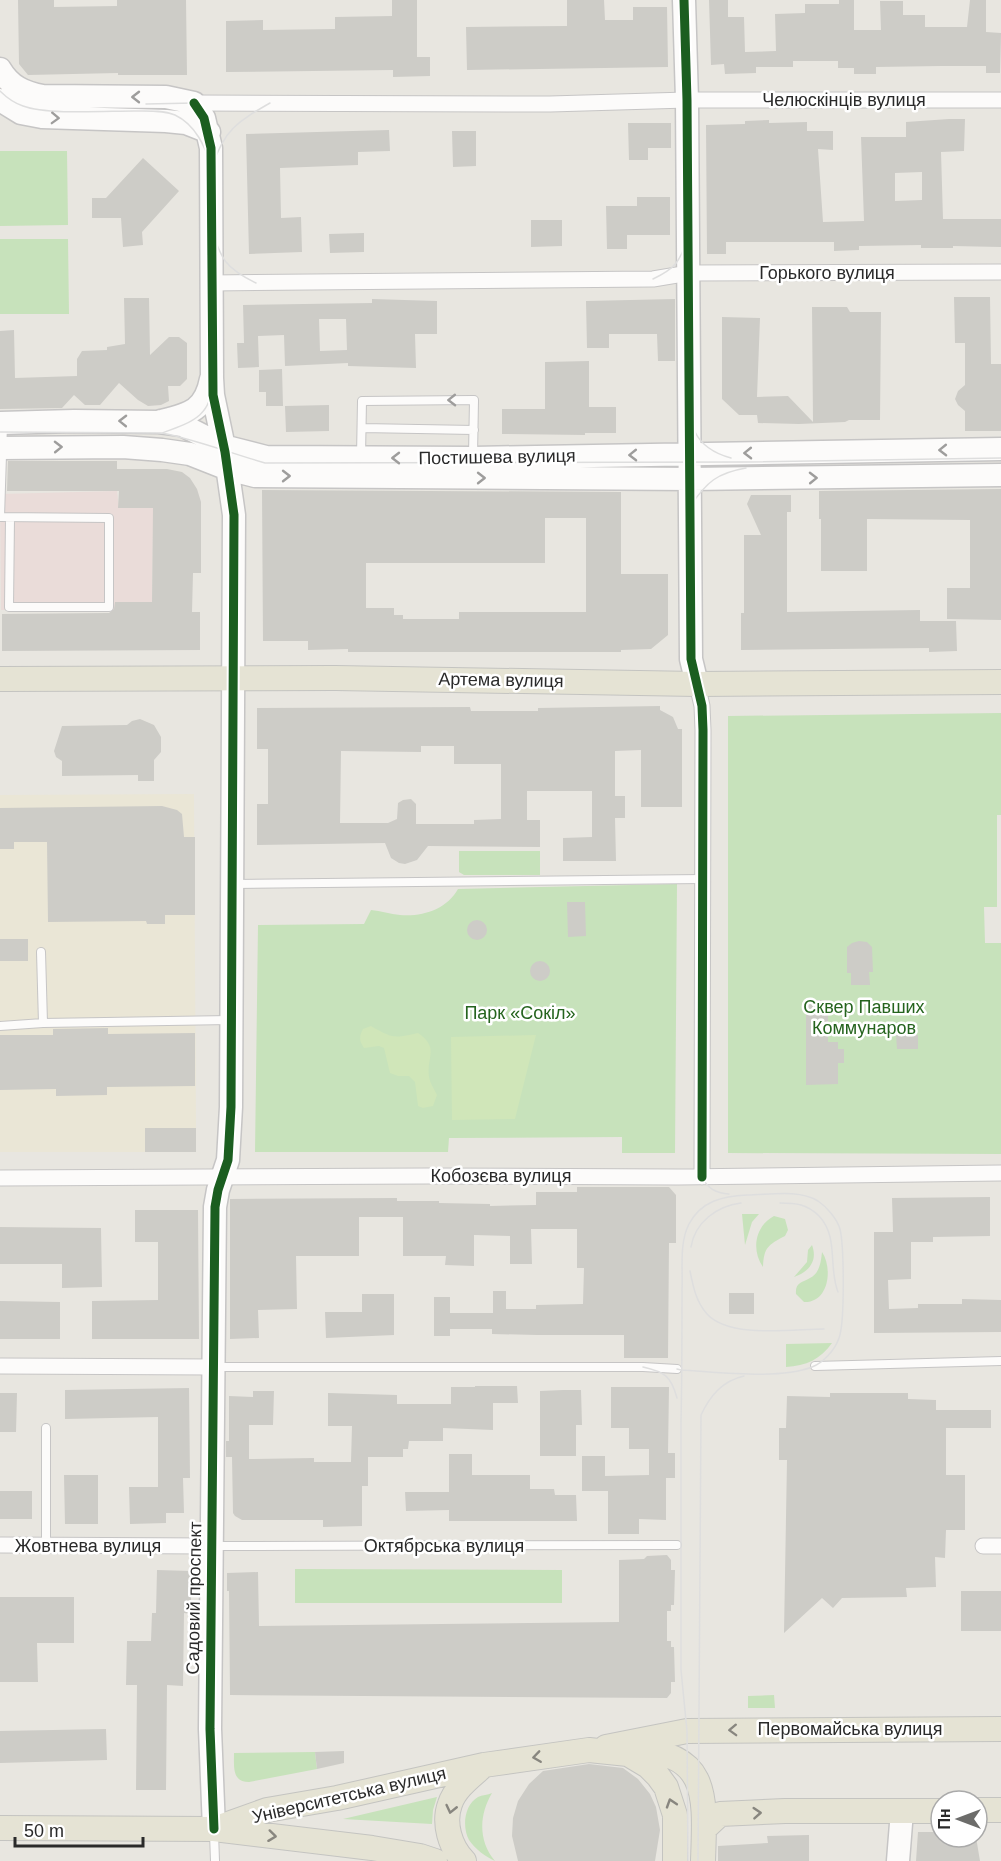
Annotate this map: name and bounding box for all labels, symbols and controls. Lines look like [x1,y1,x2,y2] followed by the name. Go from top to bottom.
[762,90,926,110] street label: Челюскінців вулиця
[132,91,141,103] one-way arrow
[50,111,59,124] one-way arrow
[759,263,895,283] street label: Горького вулиця
[447,394,456,407] one-way arrow
[119,415,128,428] one-way arrow
[54,441,63,453] one-way arrow
[938,444,947,456] one-way arrow
[418,446,576,468] street label: Постишева вулиця
[743,447,752,459] one-way arrow
[628,448,637,461] one-way arrow
[391,452,400,464] one-way arrow
[281,470,290,482] one-way arrow
[808,471,817,484] one-way arrow
[476,472,485,484] one-way arrow
[438,669,564,691] street label: Артема вулиця
[803,997,925,1038] park label: Сквер Павших Коммунаров
[464,1003,576,1023] park label: Парк «Сокіл»
[431,1166,571,1186] street label: Кобозєва вулиця
[183,1521,205,1675] street label: Садовий проспект
[15,1536,161,1556] street label: Жовтнева вулиця
[364,1536,524,1556] street label: Октябрська вулиця
[758,1719,942,1739] street label: Первомайська вулиця
[728,1724,737,1737] one-way arrow
[532,1751,541,1763] one-way arrow
[250,1763,448,1827] street label: Університетська вулиця
[929,1789,989,1849] north arrow
[666,1798,678,1809] one-way arrow
[445,1804,458,1814] one-way arrow
[752,1807,761,1820] one-way arrow
[936,1808,953,1830] text: Пн
[15,1810,142,1848] scale bar
[24,1821,64,1841] text: 50 m
[267,1829,277,1841] one-way arrow

